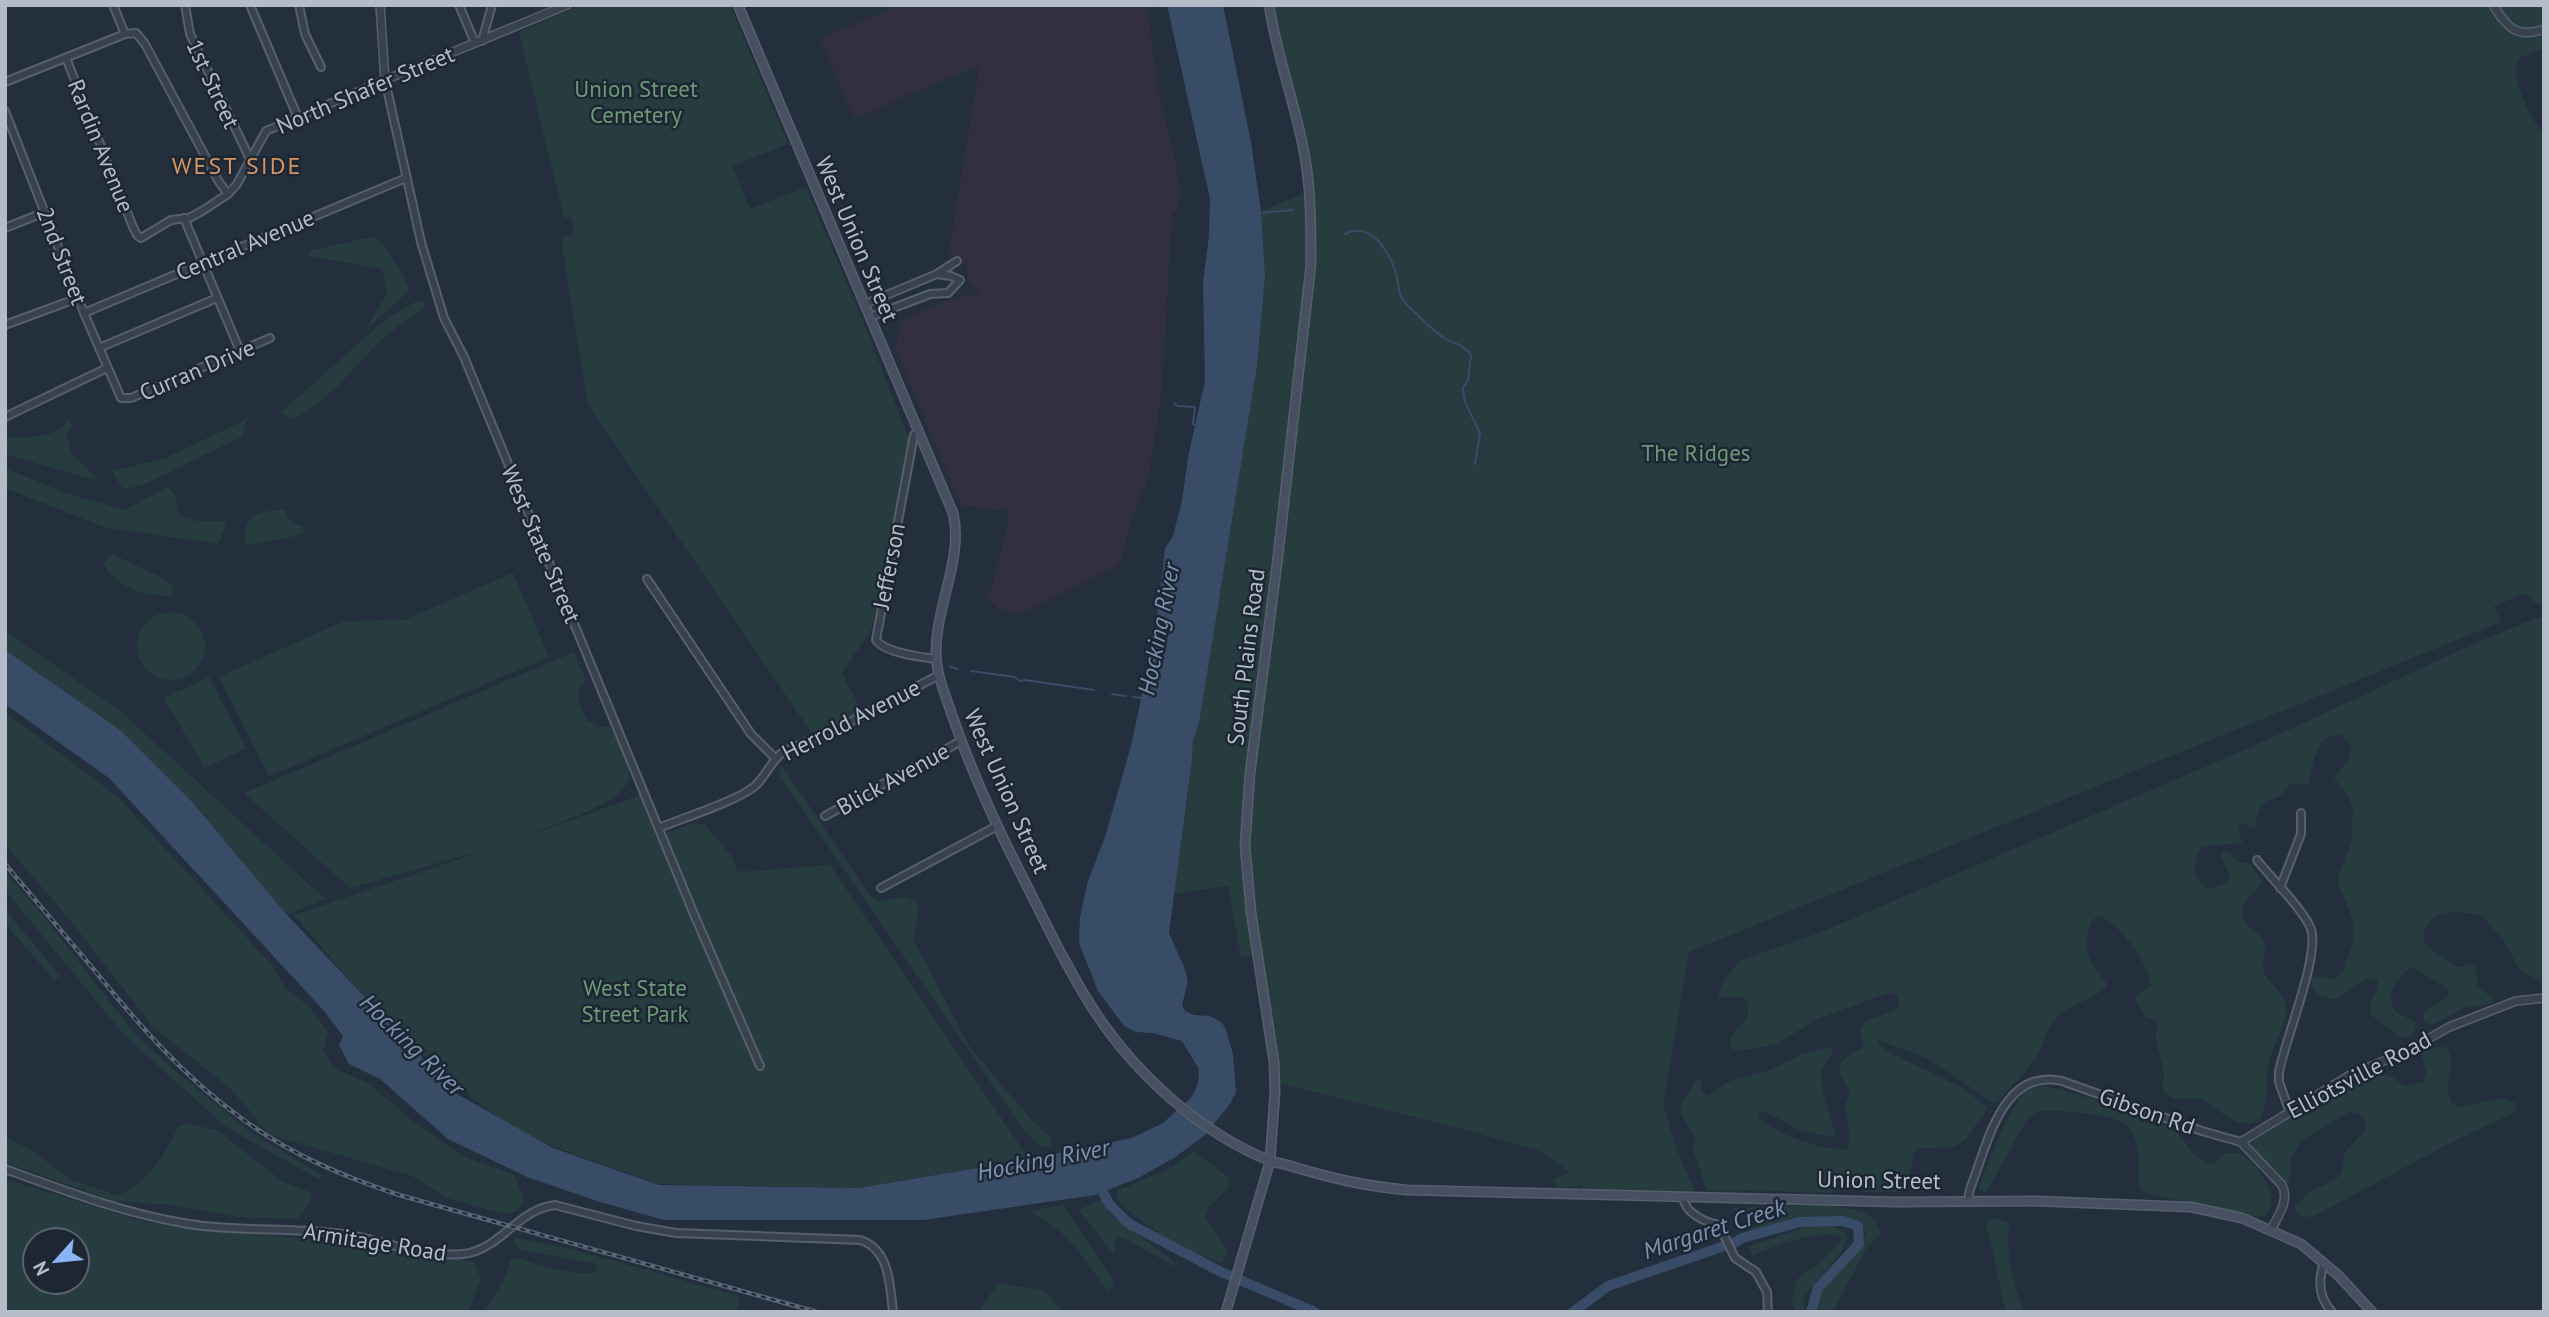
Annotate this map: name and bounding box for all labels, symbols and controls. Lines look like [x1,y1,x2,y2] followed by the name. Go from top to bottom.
[180,35,247,133] street label: 1st Street
[271,39,458,140] street label: North Shafer Street
[574,74,698,129] park label: Union Street Cemetery
[62,75,141,217] street label: Rardin Avenue
[172,150,302,181] district label: WEST SIDE
[810,152,905,326] street label: West Union Street
[171,202,318,287] street label: Central Avenue
[31,203,94,309] street label: 2nd Street
[135,332,259,407] street label: Curran Drive
[1641,438,1751,467] park label: The Ridges
[495,460,588,627] street label: West State Street
[866,520,911,612] street label: Jefferson
[1130,558,1187,698] water label: Hocking River
[1220,567,1271,747] street label: South Plains Road
[777,672,925,767] street label: Herrold Avenue
[958,704,1057,878] street label: West Union Street
[831,736,954,821] street label: Blick Avenue
[581,973,689,1028] park label: West State Street Park
[353,987,473,1104] water label: Hocking River
[2282,1024,2436,1125] street label: Elliotsville Road
[2095,1081,2199,1140] street label: Gibson Rd
[974,1131,1114,1188] water label: Hocking River
[1817,1164,1941,1195] street label: Union Street
[1639,1191,1790,1266] water label: Margaret Creek
[302,1216,449,1267] street label: Armitage Road
[21,1226,91,1296] north arrow
[27,1258,54,1280] text: N

